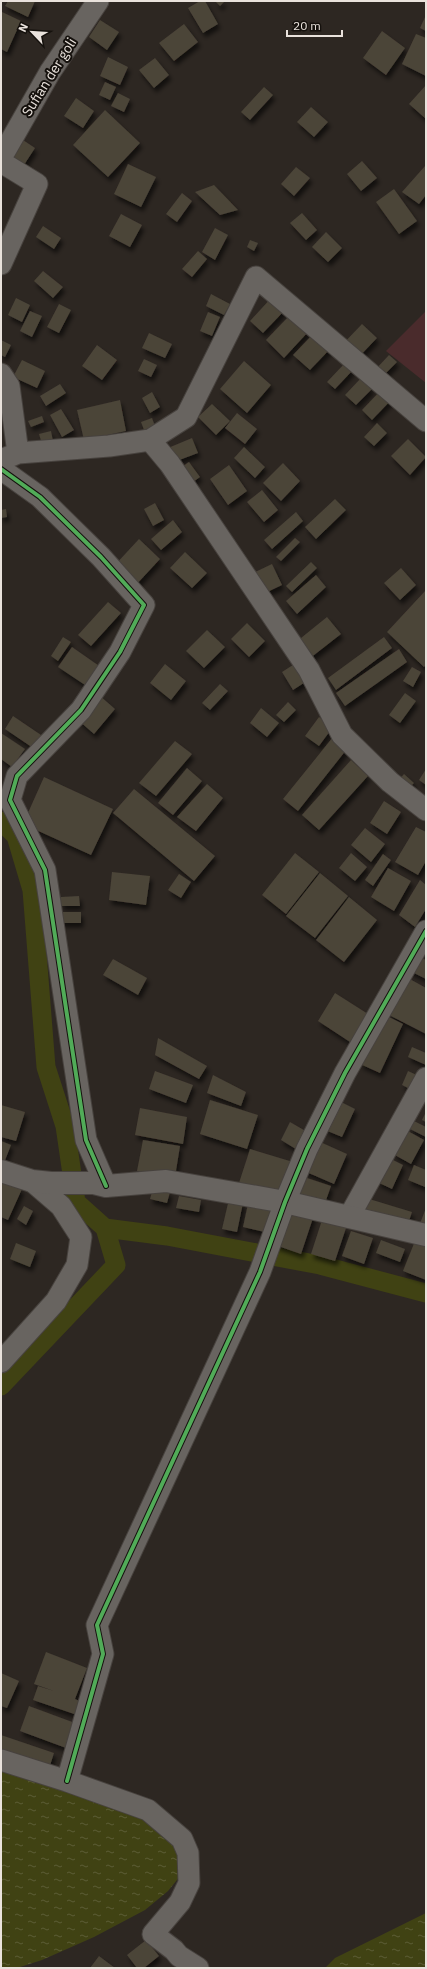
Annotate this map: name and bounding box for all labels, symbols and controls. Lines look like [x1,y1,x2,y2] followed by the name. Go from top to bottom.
[12,12,52,52] north arrow
[287,12,342,38] scale bar
[293,18,321,33] text: 20 m
[15,21,31,34] text: N
[18,34,80,120] street label: Sufian der goli

